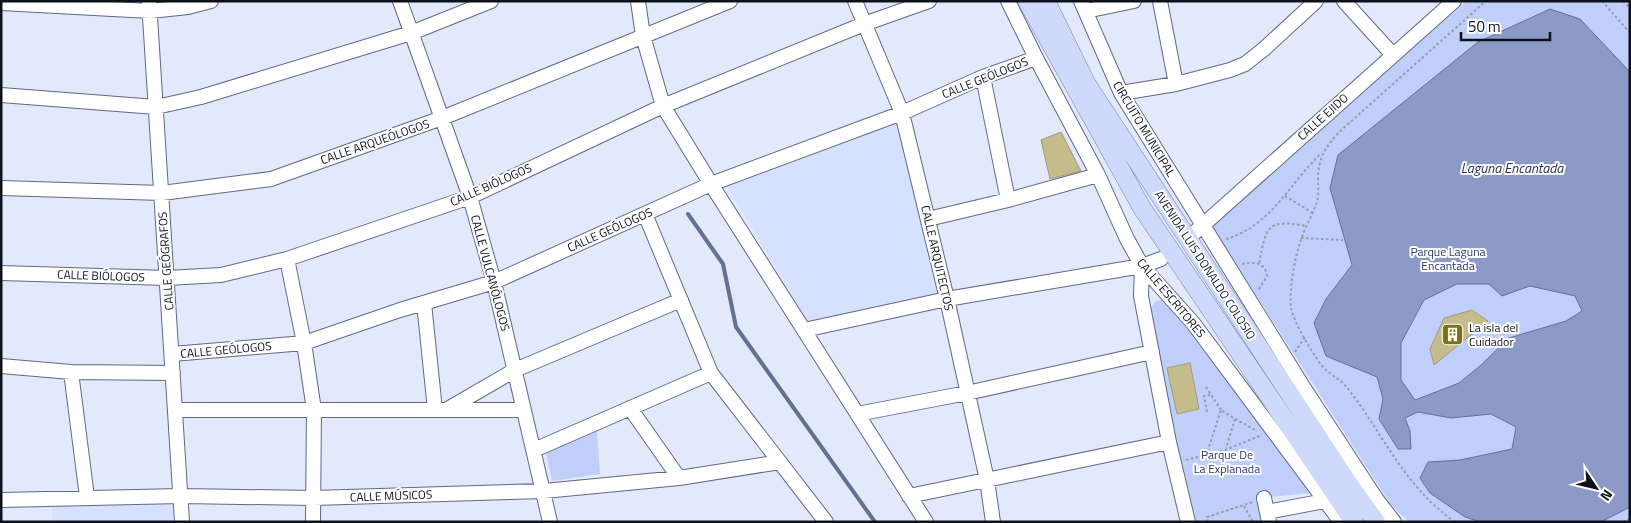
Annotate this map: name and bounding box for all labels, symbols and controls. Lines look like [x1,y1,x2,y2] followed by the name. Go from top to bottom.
[1461,10,1550,42] scale bar
[1468,15,1501,38] text: 50 m
[939,52,1031,103] street label: CALLE GEÓLOGOS
[1108,77,1181,180] street label: CIRCUITO MUNICIPAL
[1293,88,1353,145] street label: CALLE EJIDO
[318,114,432,169] street label: CALLE ARQUEÓLOGOS
[1461,157,1564,178] water label: Laguna Encantada
[447,158,535,211] street label: CALLE BIÓLOGOS
[1150,186,1261,343] street label: AVENIDA LUIS DONALDO COLOSIO
[564,202,655,257] street label: CALLE GEÓLOGOS
[916,203,959,312] street label: CALLE ARQUITECTOS
[153,211,178,311] street label: CALLE GEÓGRAFOS
[466,213,515,333] street label: CALLE VULCANÓLOGOS
[1410,242,1486,275] park label: Parque Laguna Encantada
[1132,254,1210,342] street label: CALLE ESCRITORES
[57,264,145,287] street label: CALLE BIÓLOGOS
[1469,318,1518,351] place label: La isla del Cuidador
[1441,323,1465,347] building icon: La isla del Cuidador
[180,336,272,363] street label: CALLE GEÓLOGOS
[1194,445,1260,478] park label: Parque De La Explanada
[1571,463,1621,513] north arrow
[349,485,433,506] street label: CALLE MÚSICOS
[1596,486,1618,506] text: N

